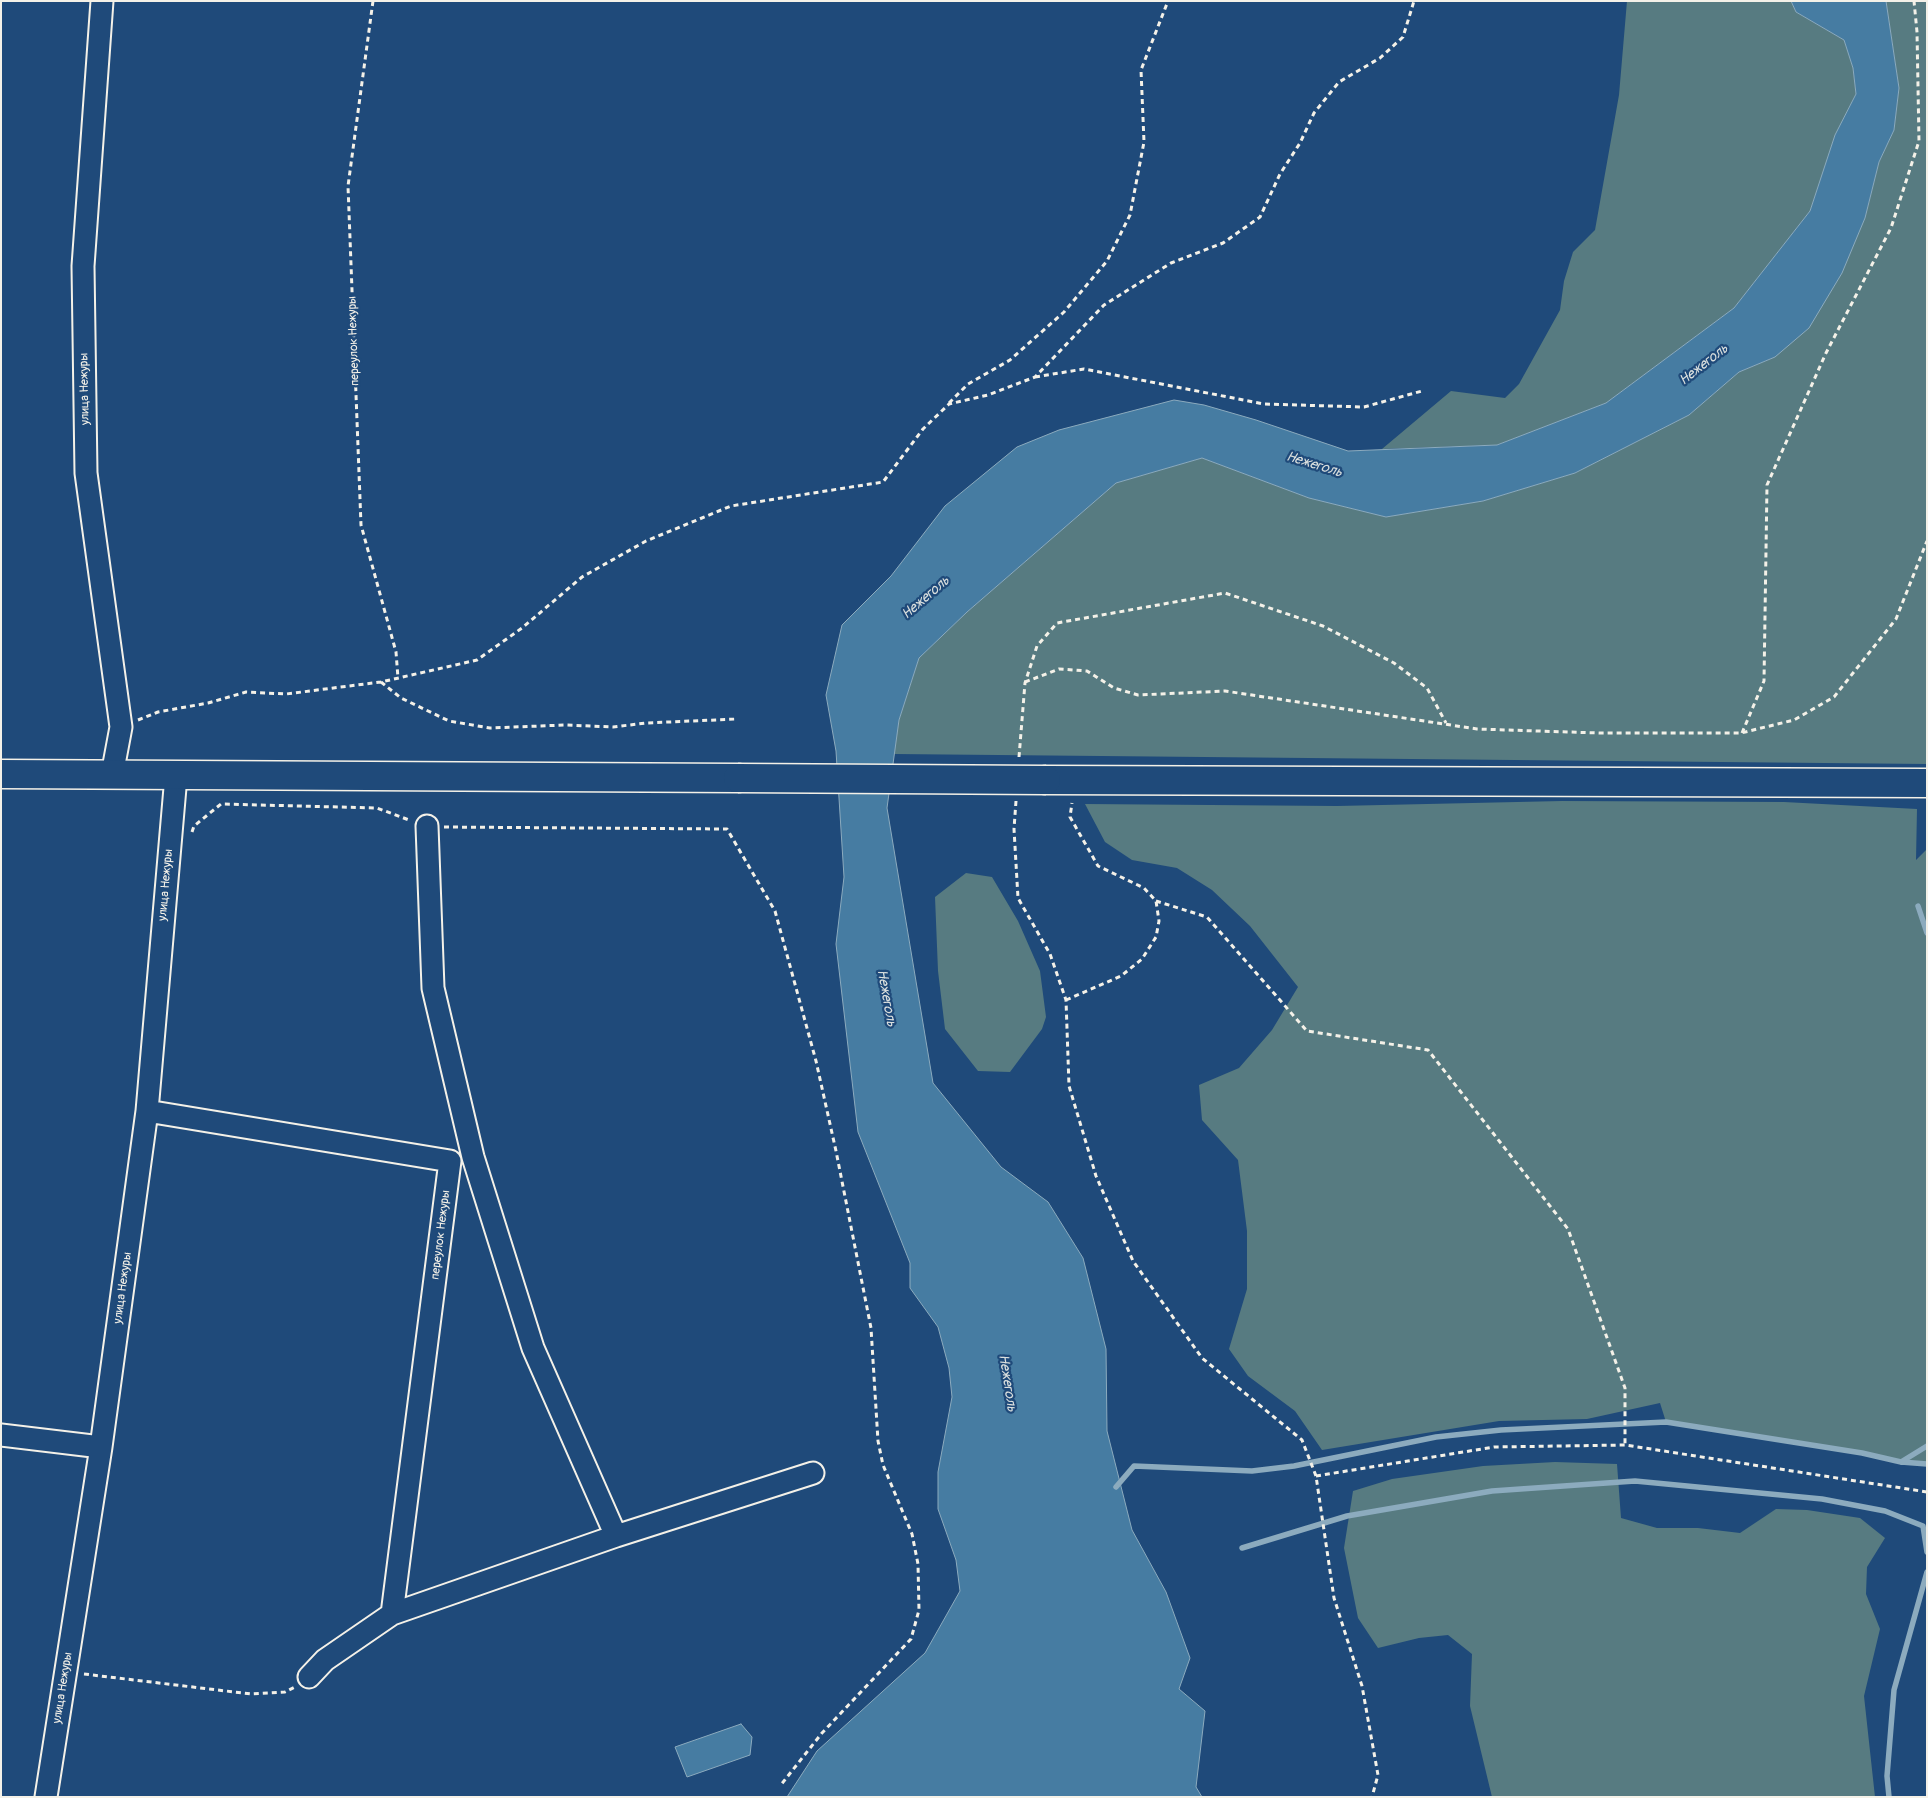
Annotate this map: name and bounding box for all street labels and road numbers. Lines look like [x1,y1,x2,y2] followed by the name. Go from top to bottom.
[345,296,363,386] street label: переулок Нежуры
[77,353,93,425] street label: улица Нежуры
[156,848,176,922] street label: улица Нежуры
[428,1189,454,1281] street label: переулок Нежуры
[111,1251,135,1325] street label: улица Нежуры
[50,1651,76,1725] street label: улица Нежуры

